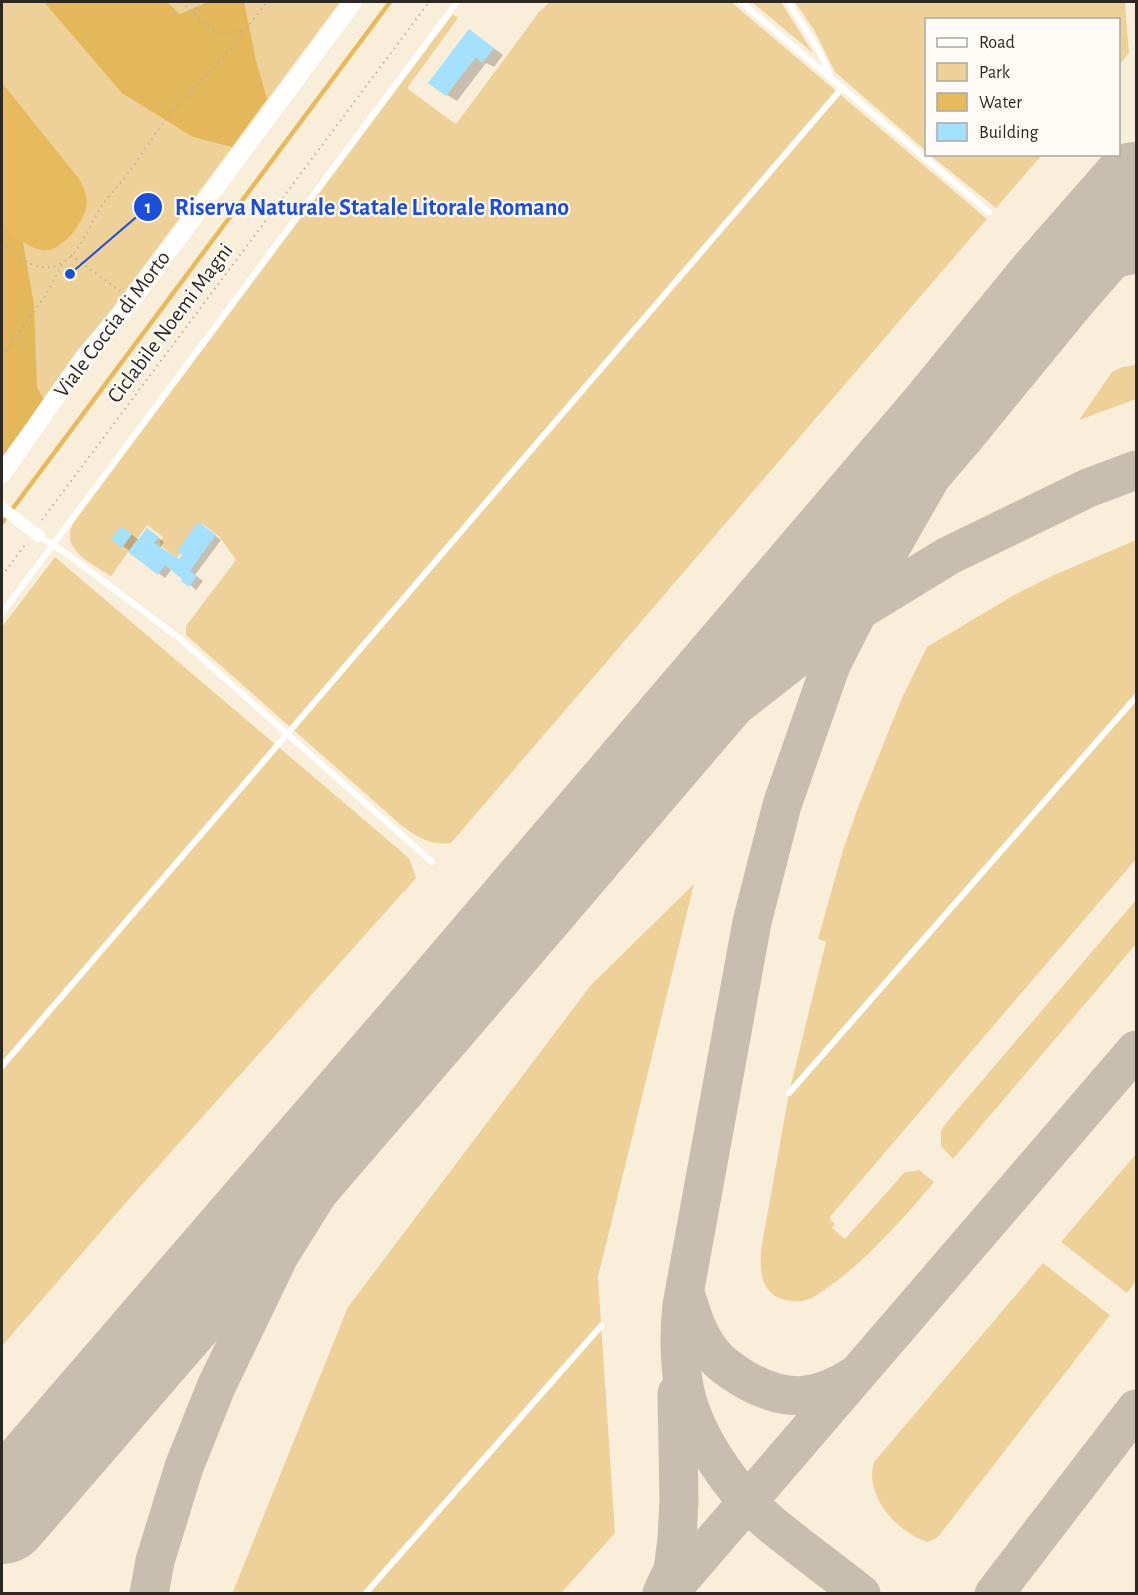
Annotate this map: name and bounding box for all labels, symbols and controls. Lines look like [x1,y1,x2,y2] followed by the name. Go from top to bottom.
[925,18,1120,156] legend
[979,34,1015,52] text: Road
[979,64,1011,82] text: Park
[979,94,1022,112] text: Water
[979,124,1039,142] text: Building
[133,186,582,228] callout: Riserva Naturale Statale Litorale Romano
[175,196,569,220] text: Riserva Naturale Statale Litorale Romano
[145,199,151,217] text: 1
[103,239,237,407] street label: Ciclabile Noemi Magni
[50,247,174,401] street label: Viale Coccia di Morto

